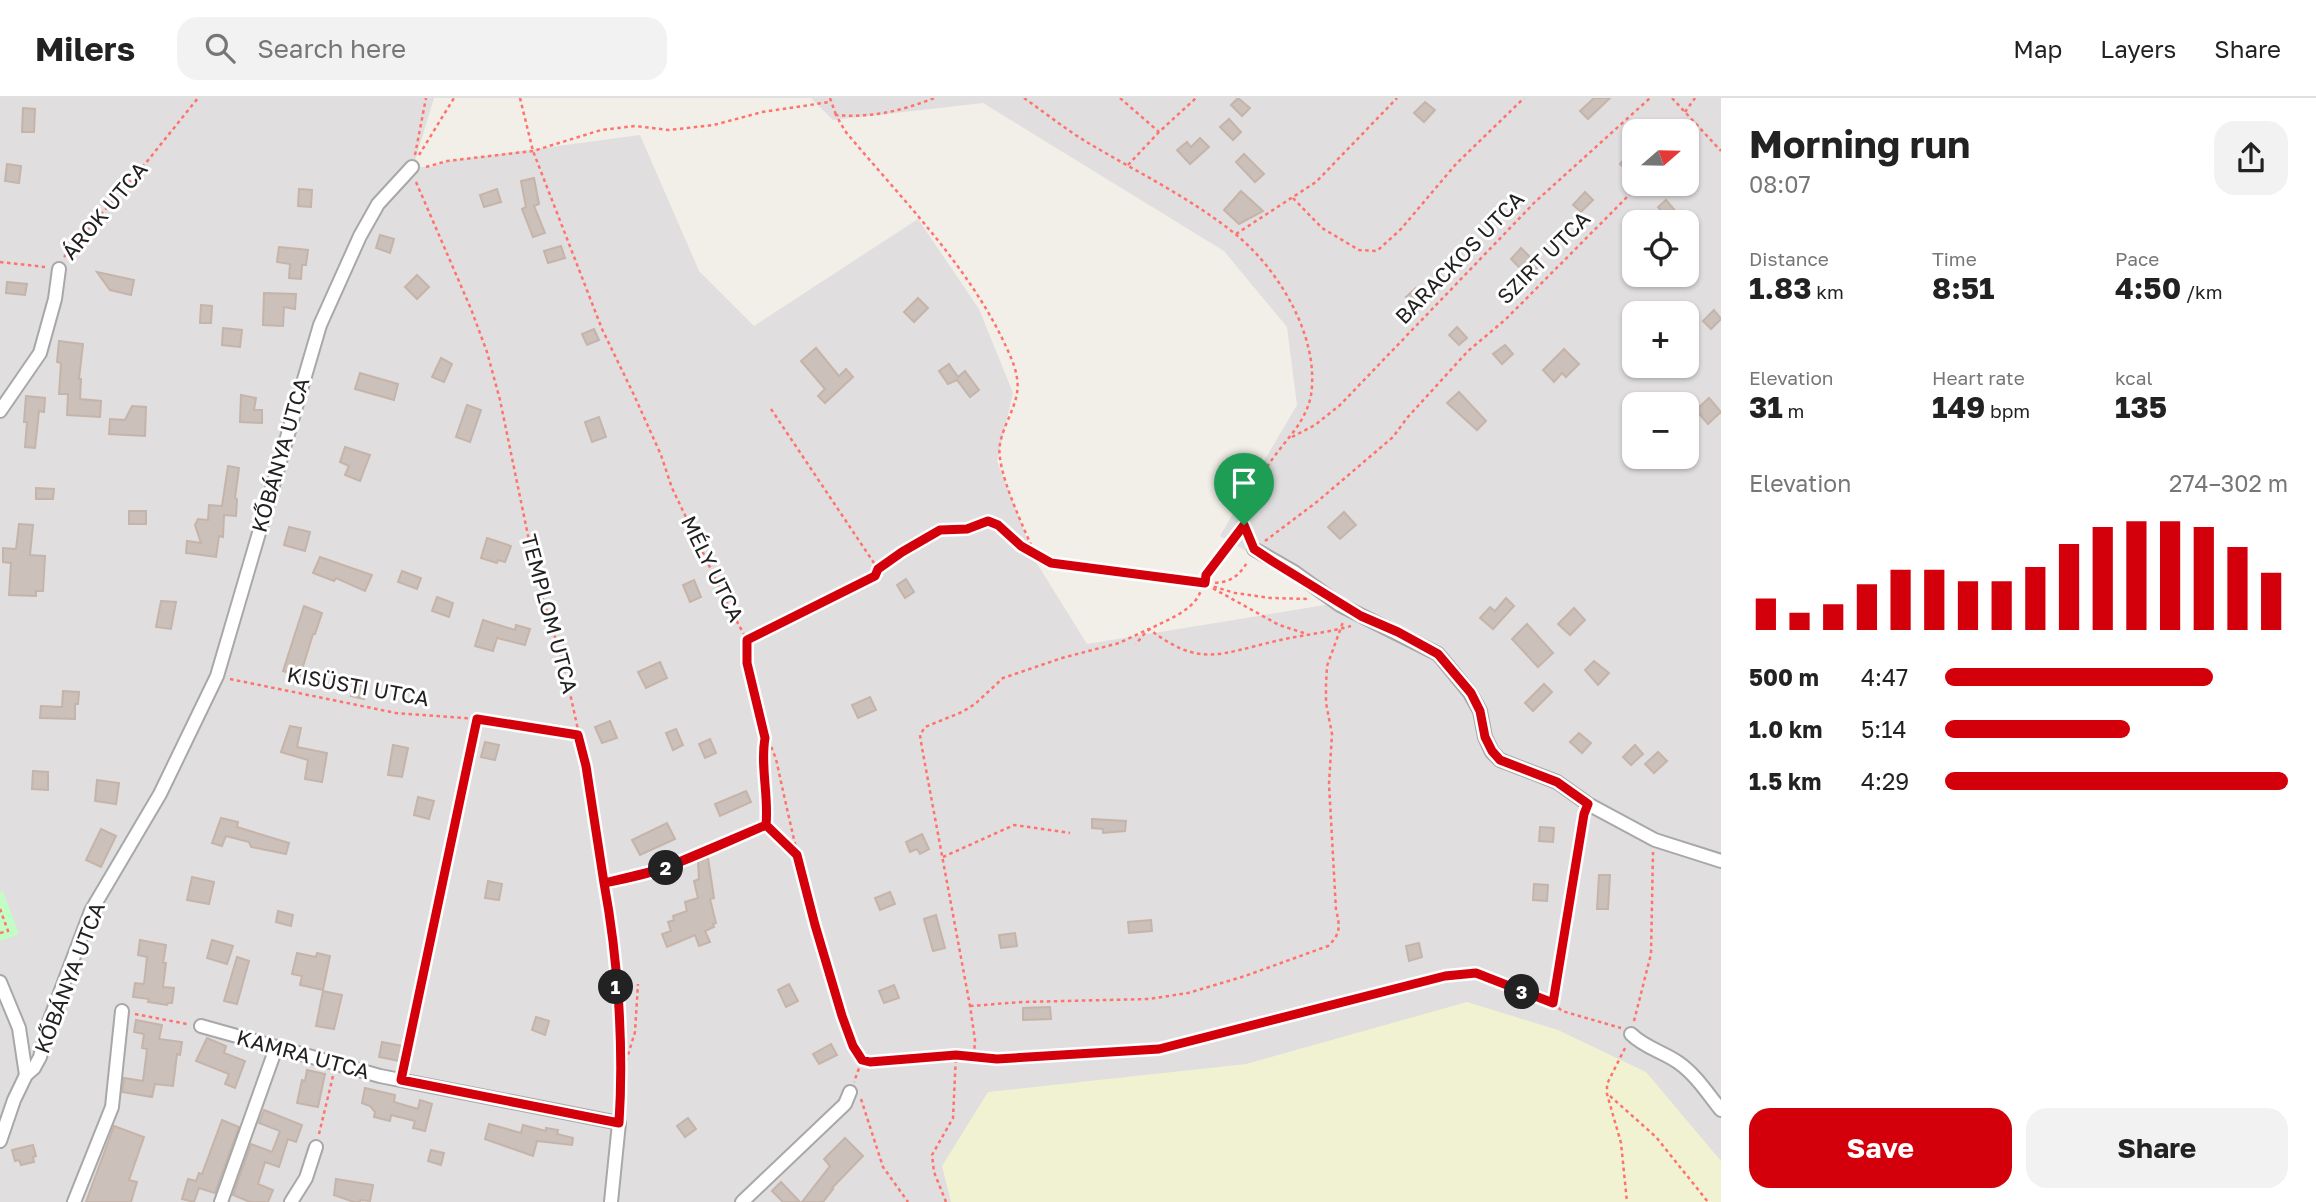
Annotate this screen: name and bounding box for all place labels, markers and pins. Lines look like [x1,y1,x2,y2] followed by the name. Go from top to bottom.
[1214,453,1274,525] pin
[648,850,684,886] pin: 2
[598,970,634,1004] pin: 1
[1504,974,1540,1010] pin: 3

